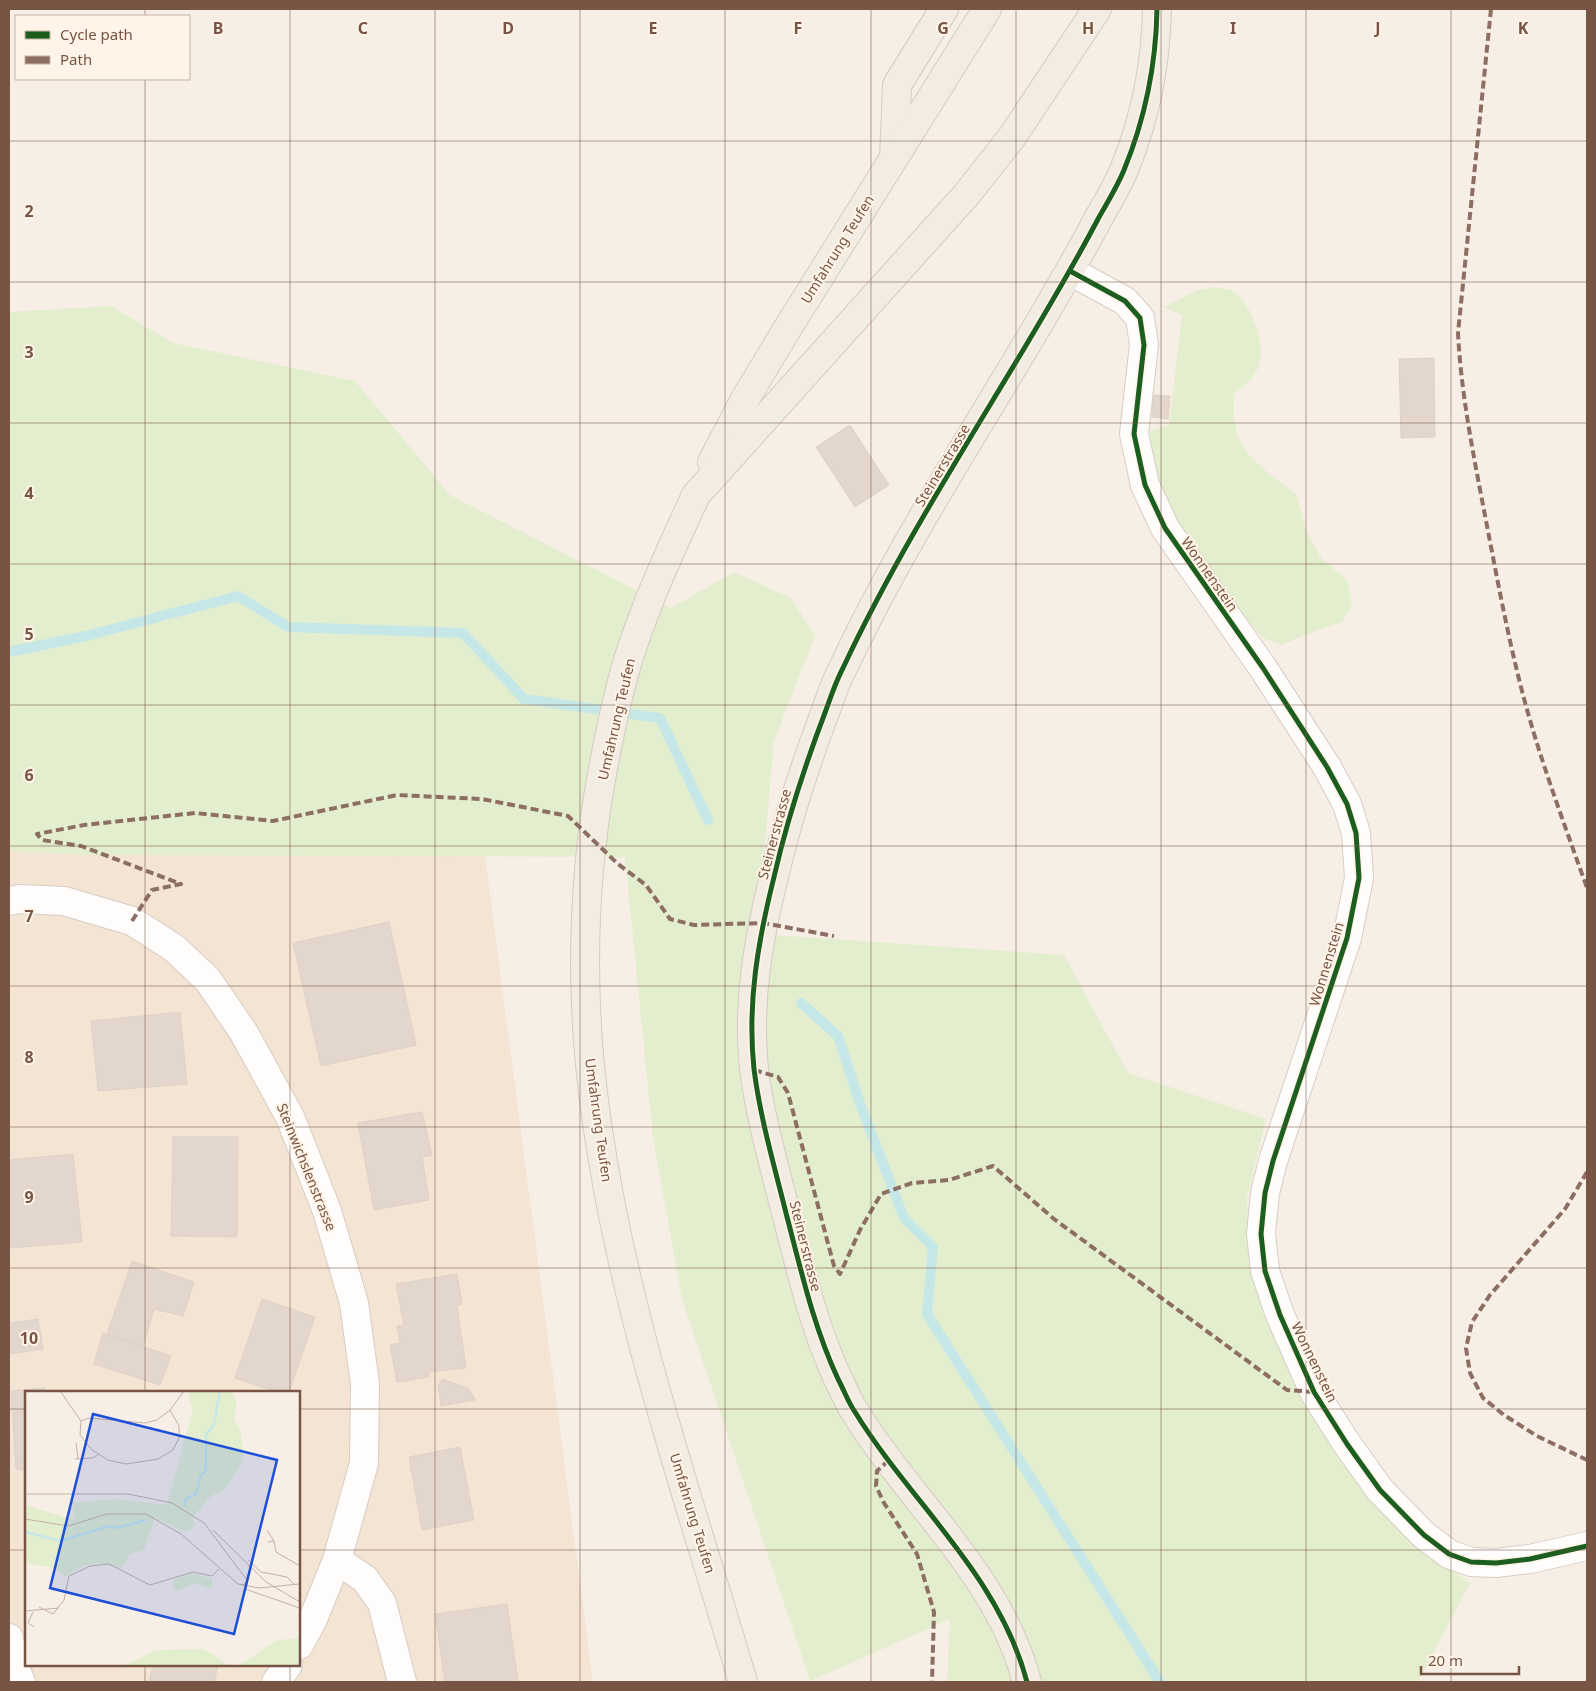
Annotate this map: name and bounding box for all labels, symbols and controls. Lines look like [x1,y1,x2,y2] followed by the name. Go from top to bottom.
[15,15,190,80] legend
[213,17,223,39] text: B
[358,17,368,39] text: C
[502,17,514,39] text: D
[649,17,658,39] text: E
[794,17,802,39] text: F
[937,17,949,39] text: G
[1082,17,1094,39] text: H
[1230,17,1236,39] text: I
[1373,17,1381,39] text: J
[1518,17,1529,39] text: K
[60,24,133,44] text: Cycle path
[60,49,92,69] text: Path
[796,191,878,307] street label: Umfahrung Teufen
[24,200,34,222] text: 2
[24,341,34,363] text: 3
[910,420,974,510] street label: Steinerstrasse
[24,482,34,504] text: 4
[1177,533,1243,615] street label: Wonnenstein
[24,623,34,645] text: 5
[593,656,639,782] street label: Umfahrung Teufen
[24,764,34,786] text: 6
[753,787,795,881] street label: Steinerstrasse
[24,905,34,927] text: 7
[1304,920,1348,1008] street label: Wonnenstein
[24,1046,34,1068] text: 8
[581,1057,617,1183] street label: Umfahrung Teufen
[273,1100,341,1234] street label: Steinwichslenstrasse
[24,1186,34,1208] text: 9
[786,1199,826,1294] street label: Steinerstrasse
[1287,1319,1343,1405] street label: Wonnenstein
[20,1327,38,1349] text: 10
[25,1391,300,1666] inset map
[666,1451,720,1575] street label: Umfahrung Teufen
[1421,1644,1518,1676] scale bar
[1428,1650,1463,1670] text: 20 m

